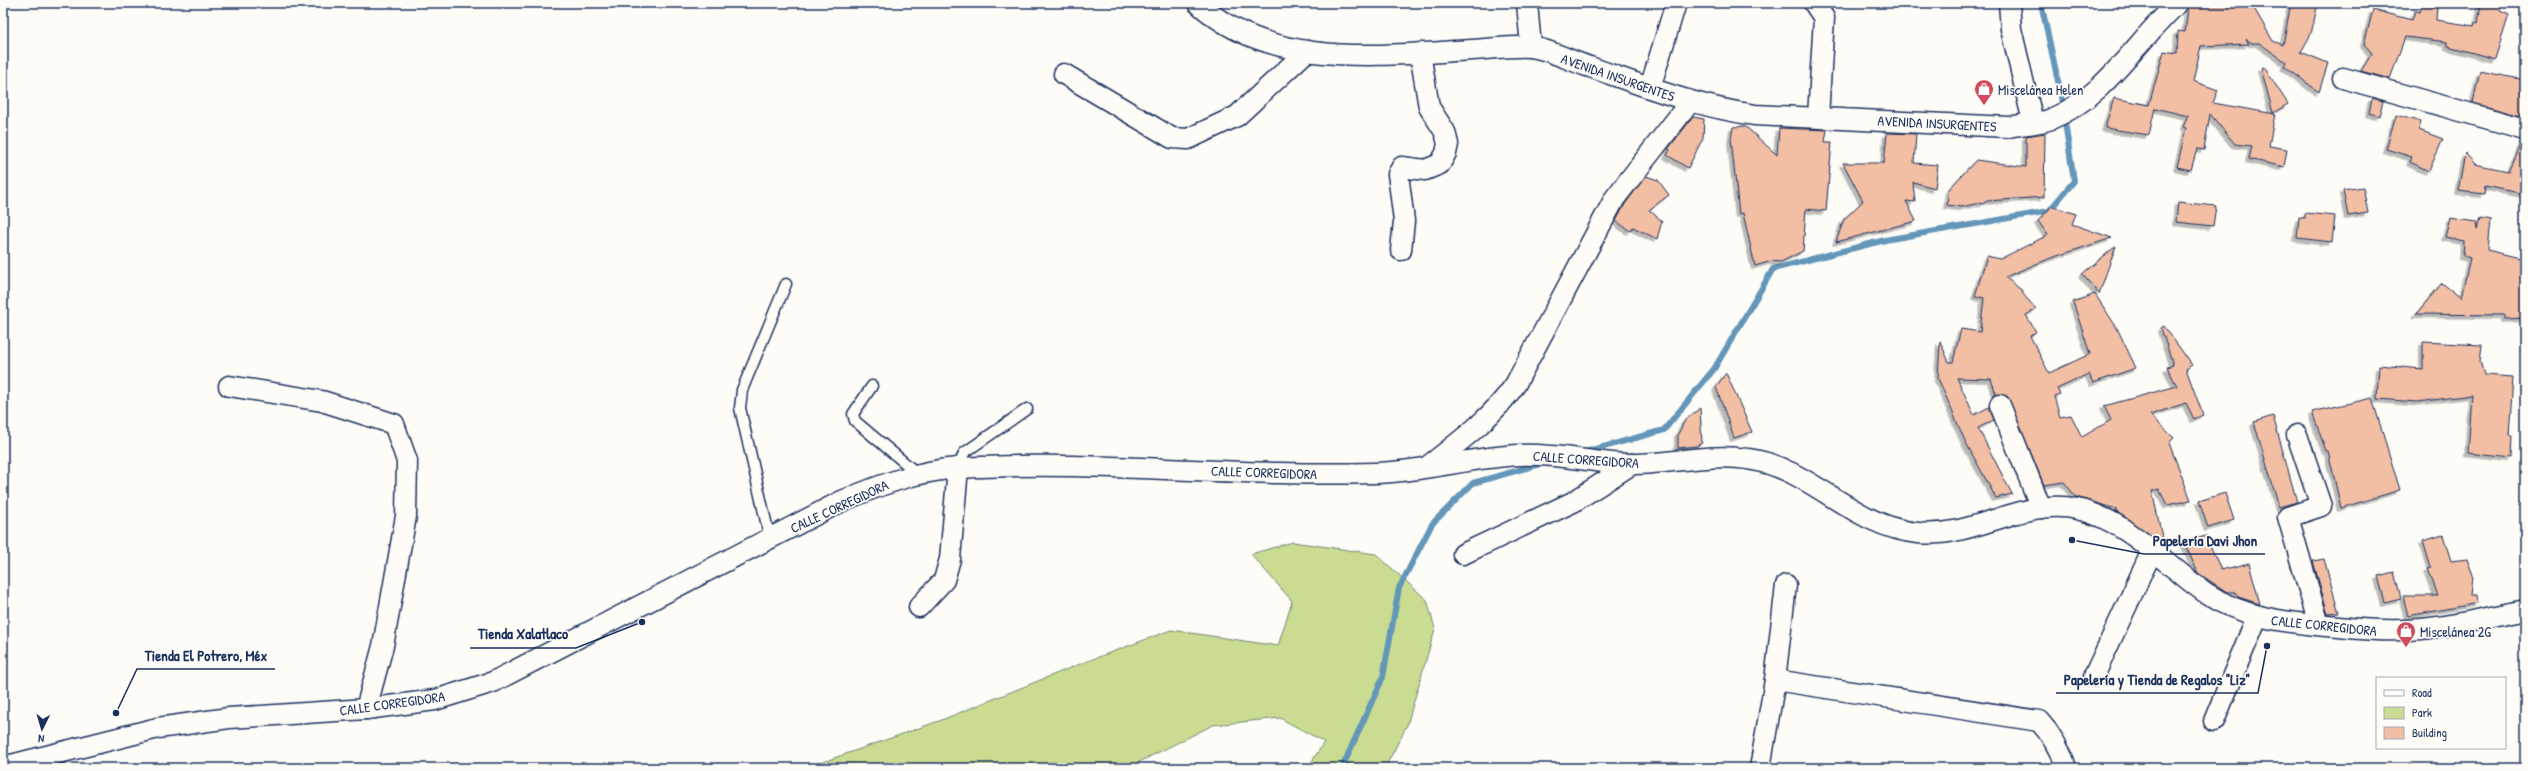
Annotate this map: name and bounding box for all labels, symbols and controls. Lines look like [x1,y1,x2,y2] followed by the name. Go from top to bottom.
[1559,49,1678,106] street label: AVENIDA INSURGENTES
[1973,78,1995,106] shop icon: Miscelánea Helen
[1998,80,2083,99] place label: Miscelánea Helen
[1877,110,1998,136] street label: AVENIDA INSURGENTES
[1532,446,1640,472] street label: CALLE CORREGIDORA
[1211,461,1318,483] street label: CALLE CORREGIDORA
[787,475,891,537] street label: CALLE CORREGIDORA
[2144,527,2265,554] callout: Papelería Davi Jhon
[2153,530,2257,552] text: Papelería Davi Jhon
[2270,610,2378,640] street label: CALLE CORREGIDORA
[2395,620,2417,648] shop icon: Miscelánea 2G
[470,621,576,648] callout: Tienda Xalatlaco
[2420,622,2491,641] place label: Miscelánea 2G
[477,623,568,644] text: Tienda Xalatlaco
[137,642,275,669] callout: Tienda El Potrero, Méx
[144,645,268,666] text: Tienda El Potrero, Méx
[2056,666,2258,693] callout: Papelería y Tienda de Regalos "Liz"
[2064,669,2250,691] text: Papelería y Tienda de Regalos "Liz"
[2376,677,2506,749] legend
[2412,684,2432,701] text: Road
[338,686,446,720] street label: CALLE CORREGIDORA
[2412,704,2432,721] text: Park
[22,709,62,749] north arrow
[2412,724,2447,741] text: Building
[37,732,45,746] text: N

